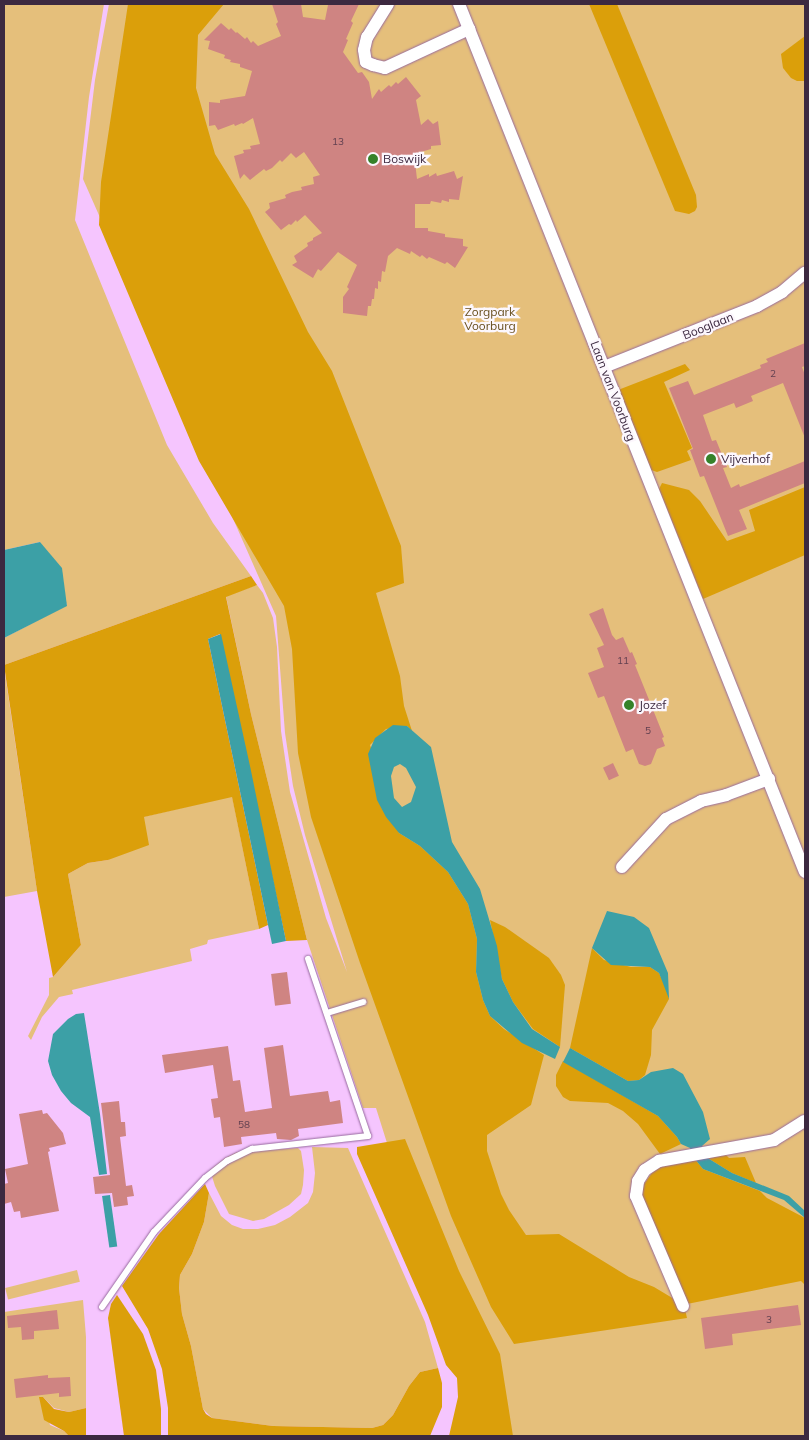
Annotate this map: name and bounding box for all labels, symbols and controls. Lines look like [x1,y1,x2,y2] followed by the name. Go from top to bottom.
[332,136,344,148] house number: 13
[383,152,426,166] place label: Boswijk
[367,153,379,165] marker: Boswijk
[464,305,516,333] park label: Zorgpark Voorburg
[681,309,735,343] street label: Booglaan
[587,339,639,443] street label: Laan van Voorburg
[770,368,776,380] house number: 2
[721,452,770,466] place label: Vijverhof
[705,453,717,465] marker: Vijverhof
[617,655,629,667] house number: 11
[639,698,666,712] place label: Jozef
[623,699,635,711] marker: Jozef
[645,725,651,737] house number: 5
[238,1119,250,1131] house number: 58
[766,1314,772,1326] house number: 3

